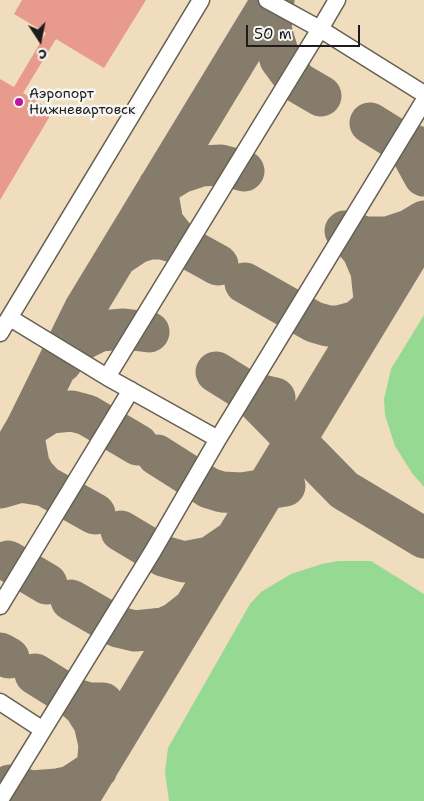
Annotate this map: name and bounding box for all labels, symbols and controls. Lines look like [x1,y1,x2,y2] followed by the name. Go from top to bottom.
[15,15,65,65] north arrow
[249,15,363,47] scale bar
[254,24,292,44] text: 50 m
[37,45,49,64] text: С
[29,86,135,118] place label: Аэропорт Нижневартовск
[13,96,25,108] marker: Аэропорт Нижневартовск

